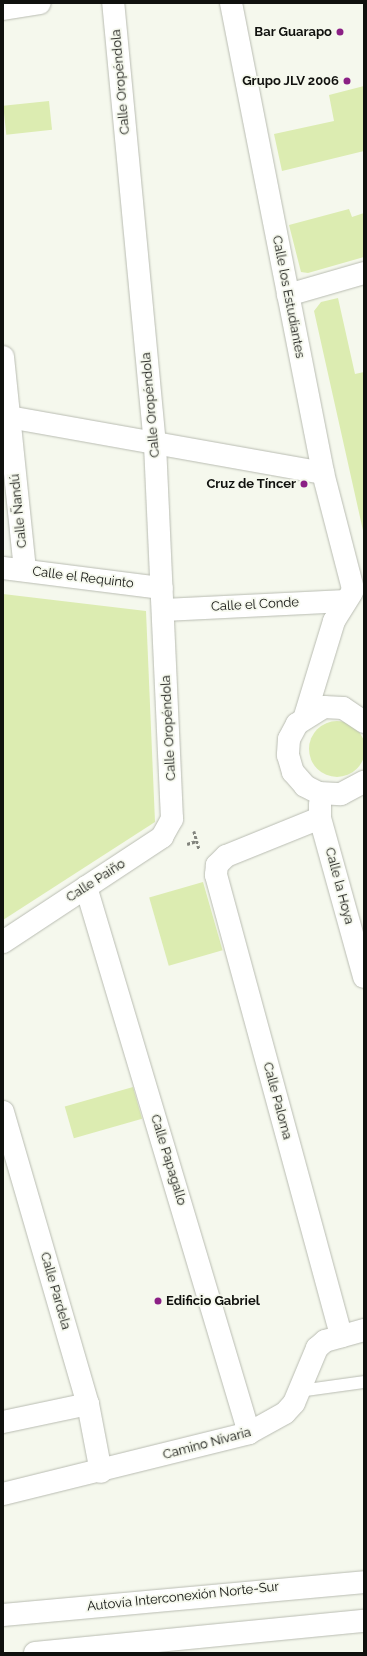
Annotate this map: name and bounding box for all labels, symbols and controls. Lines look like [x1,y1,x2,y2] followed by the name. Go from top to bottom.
[254,24,332,40] place label: Bar Guarapo
[335,27,345,37] marker: Bar Guarapo
[109,29,133,135] street label: Calle Oropéndola
[241,73,339,89] place label: Grupo JLV 2006
[342,76,352,86] marker: Grupo JLV 2006
[268,234,308,360] street label: Calle los Estudiantes
[139,352,163,458] street label: Calle Oropéndola
[7,473,31,549] street label: Calle Ñandú
[206,476,296,492] place label: Cruz de Tíncer
[299,479,309,489] marker: Cruz de Tíncer
[31,564,135,592] street label: Calle el Requinto
[210,595,300,615] street label: Calle el Conde
[158,675,180,781] street label: Calle Oropéndola
[321,846,357,926] street label: Calle la Hoya
[64,856,128,906] street label: Calle Paiño
[259,1061,295,1141] street label: Calle Paloma
[147,1113,189,1207] street label: Calle Papagallo
[36,1250,74,1332] street label: Calle Pardela
[166,1293,260,1309] place label: Edificio Gabriel
[153,1296,163,1306] marker: Edificio Gabriel
[161,1425,253,1463] street label: Camino Nivaria
[86,1579,280,1615] street label: Autovía Interconexión Norte-Sur

